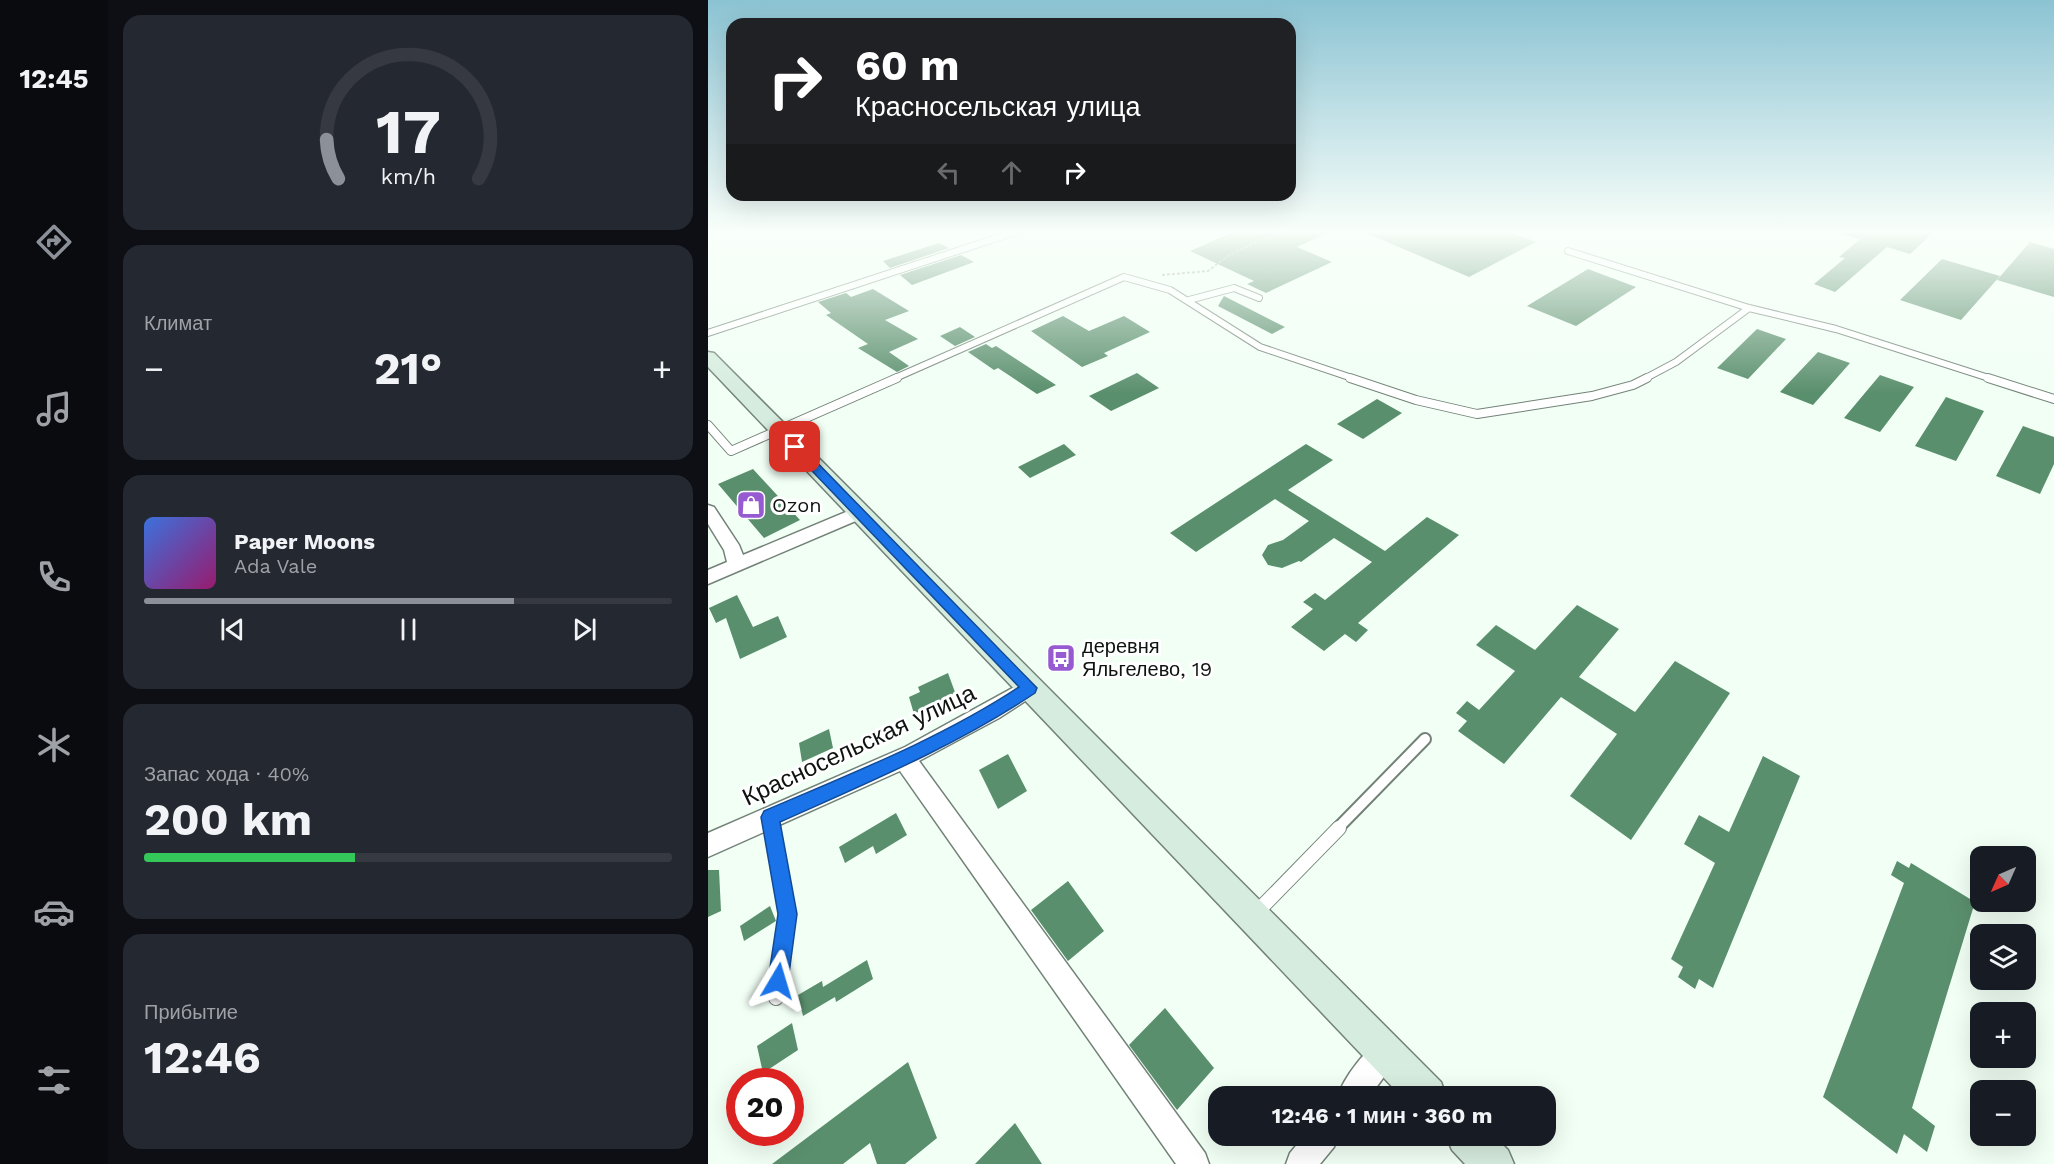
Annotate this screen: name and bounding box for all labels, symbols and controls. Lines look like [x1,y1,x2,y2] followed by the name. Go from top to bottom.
[855,41,959,90] text: 60 m
[756,42,834,120] icon: right
[19,63,89,95] text: 12:45
[855,91,1141,123] text: Красносельская улица
[376,96,440,169] text: 17
[932,156,965,189] icon: left
[995,156,1028,189] icon: ahead
[1058,156,1091,189] icon: right
[380,165,436,190] text: km/h
[33,221,75,263] icon: directions
[144,311,212,335] text: Климат
[374,342,442,395] text: 21°
[144,349,164,388] text: −
[652,349,672,388] text: +
[33,388,75,430] icon: music
[769,421,820,472] pin
[778,430,811,463] icon: arrive
[735,489,767,521] shop icon: Ozon
[772,493,822,517] place label: Ozon
[234,529,375,554] text: Paper Moons
[234,554,317,578] text: Ada Vale
[33,556,75,598] icon: phone
[216,613,249,646] icon: previous
[392,613,425,646] icon: pause
[568,613,601,646] icon: next
[1082,634,1212,681] place label: деревня Яльгелево, 19
[1045,642,1077,674] bus stop icon: деревня Яльгелево, 19
[738,678,981,811] street label: Красносельская улица
[33,724,75,766] icon: climate
[144,762,309,786] text: Запас хода · 40%
[144,793,312,846] text: 200 km
[1970,846,2036,912] north arrow
[1970,846,2036,1146] map controls
[33,891,75,933] icon: car
[1970,924,2036,990] button: layers
[746,949,810,1013] position arrow
[144,1000,238,1024] text: Прибытие
[1970,1002,2036,1068] button: +
[144,1031,261,1084] text: 12:46
[33,1059,75,1101] icon: filters
[726,1068,804,1146] speed limit sign: 20
[1970,1080,2036,1146] button: −
[1272,1103,1492,1128] text: 12:46 · 1 мин · 360 m

